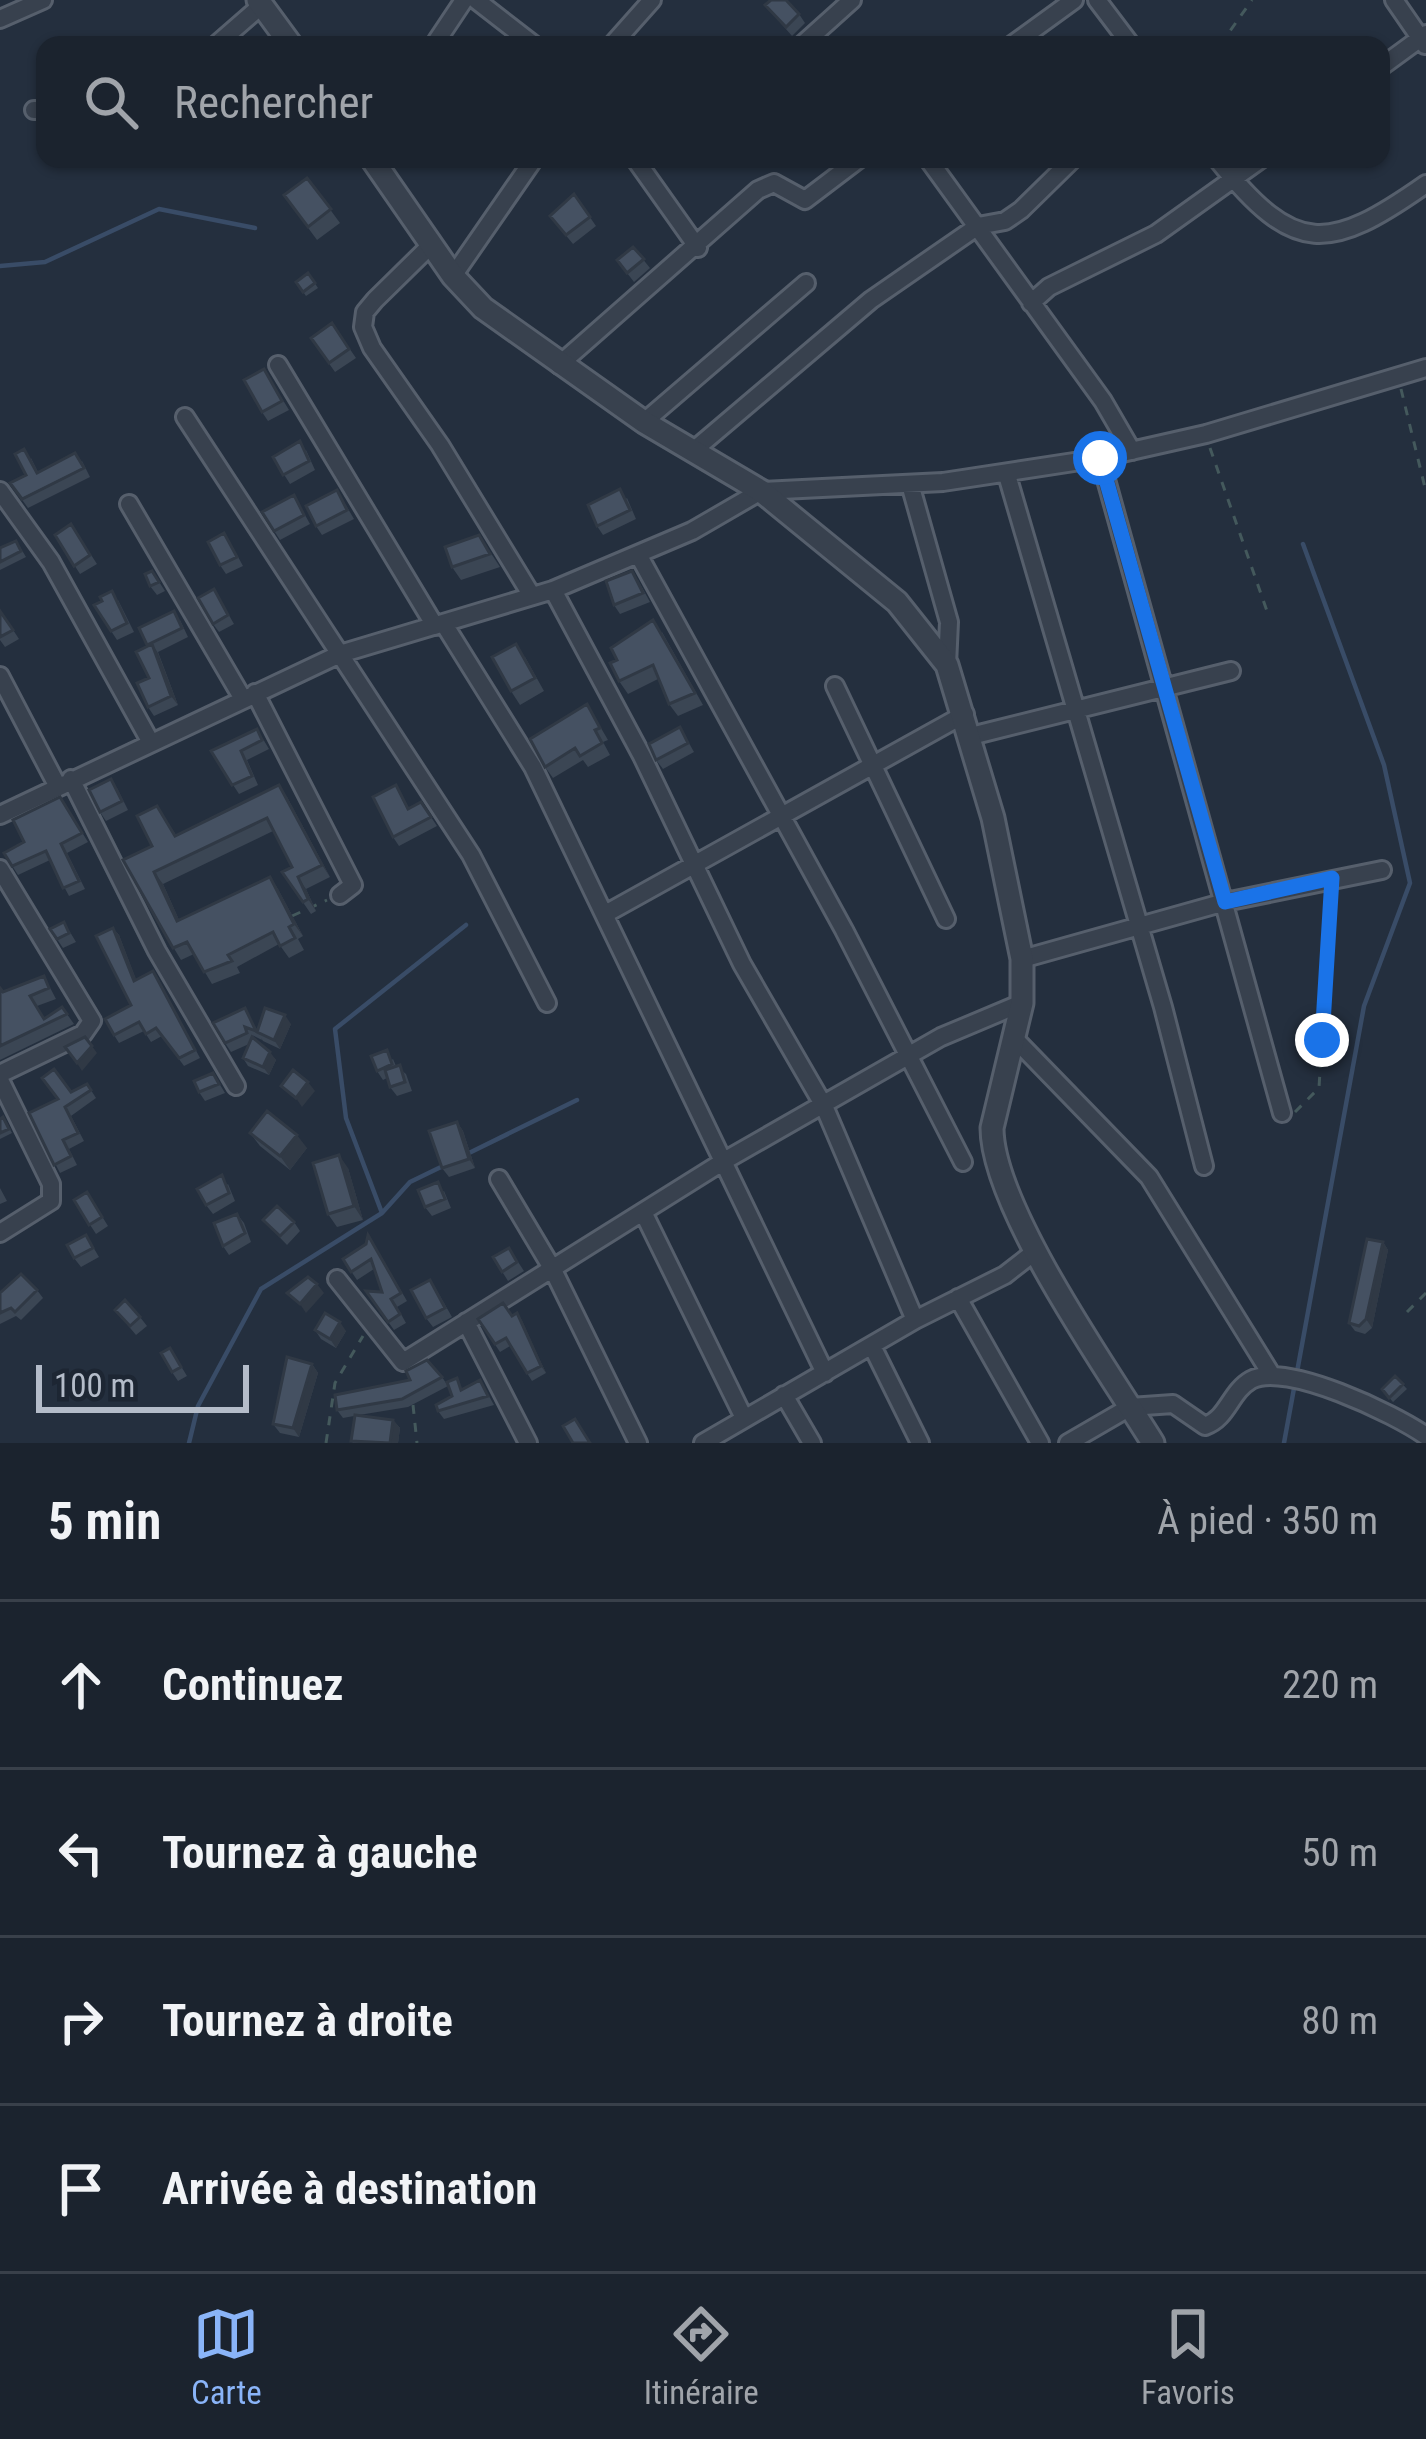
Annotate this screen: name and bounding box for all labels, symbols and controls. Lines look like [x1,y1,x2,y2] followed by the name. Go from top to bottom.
[36,36,1390,168] search box
[78,69,144,135] icon: search
[174,76,373,129] text: Rechercher
[1073,431,1127,485] route start
[1295,1013,1349,1067] route end
[36,1359,249,1412] scale bar
[54,1366,135,1405] text: 100 m
[48,1492,161,1551] text: 5 min
[1157,1498,1378,1544] text: À pied · 350 m
[48,1652,114,1718] icon: ahead
[162,1658,343,1711] text: Continuez
[1282,1662,1378,1708] text: 220 m
[48,1820,114,1886] icon: left
[162,1826,478,1879] text: Tournez à gauche
[1301,1830,1378,1876] text: 50 m
[48,1988,114,2054] icon: right
[162,1994,453,2047] text: Tournez à droite
[1301,1998,1378,2044] text: 80 m
[48,2156,114,2222] icon: arrive
[162,2162,537,2215] text: Arrivée à destination
[191,2301,262,2412] tab: Carte
[644,2301,759,2412] tab: Itinéraire
[1141,2301,1235,2412] tab: Favoris

